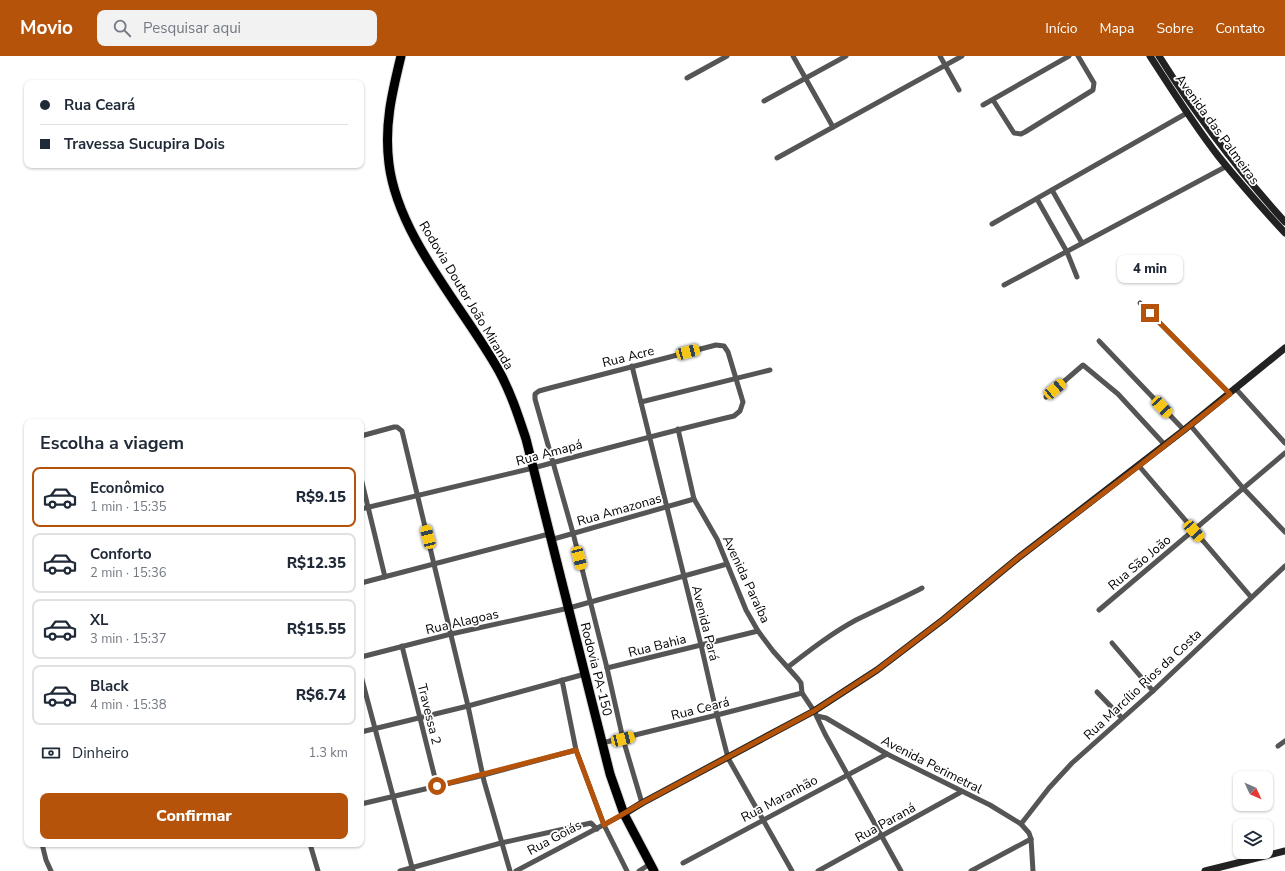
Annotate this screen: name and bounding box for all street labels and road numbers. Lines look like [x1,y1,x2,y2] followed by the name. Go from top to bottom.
[1171,71,1263,188] street label: Avenida das Palmeiras
[414,218,518,373] street label: Rodovia Doutor João Miranda
[600,342,656,372] street label: Rua Acre
[514,435,585,470] street label: Rua Amapá
[575,489,664,531] street label: Rua Amazonas
[1104,531,1175,594] street label: Rua São João
[718,533,774,626] street label: Avenida Paraíba
[687,584,723,663] street label: Avenida Pará
[424,605,501,639] street label: Rua Alagoas
[576,621,616,718] street label: Rodovia PA-150
[1080,625,1205,744] street label: Rua Marcílio Rios da Costa
[626,630,688,662] street label: Rua Bahia
[413,682,445,747] street label: Travessa 2
[669,693,731,725] street label: Rua Ceará
[878,732,985,798] street label: Avenida Perimetral
[738,771,821,827] street label: Rua Maranhão
[852,799,919,847] street label: Rua Paraná
[524,816,585,860] street label: Rua Goiás

